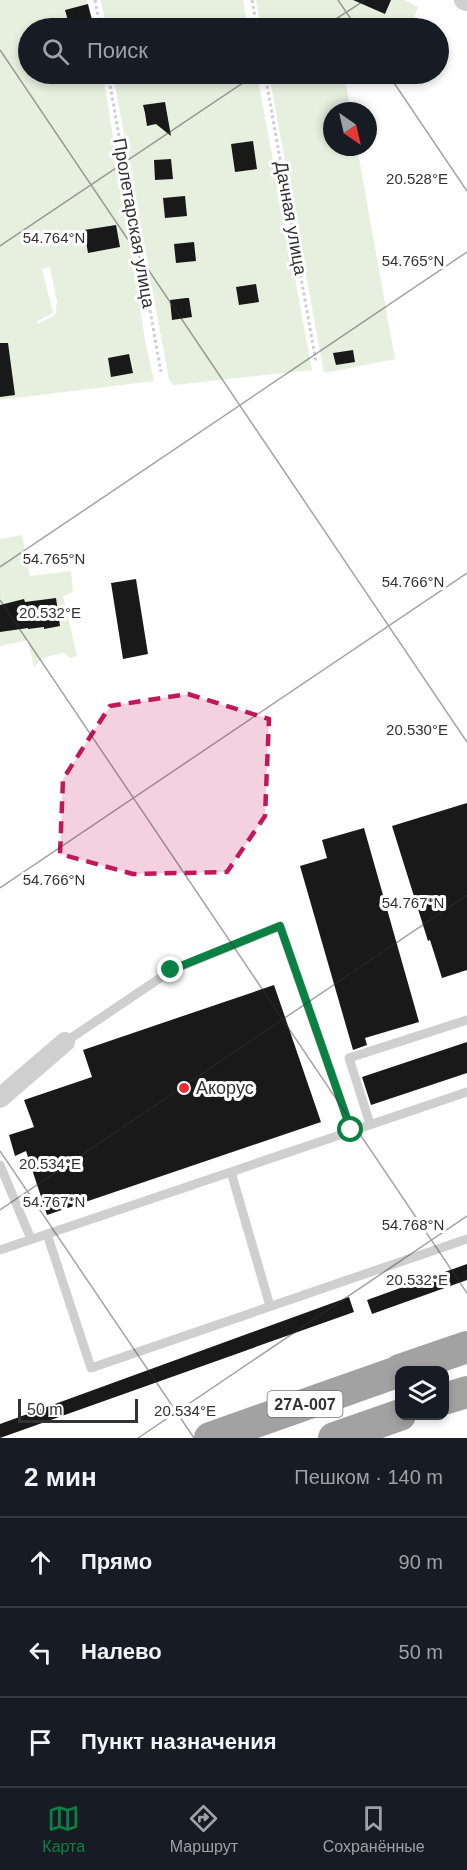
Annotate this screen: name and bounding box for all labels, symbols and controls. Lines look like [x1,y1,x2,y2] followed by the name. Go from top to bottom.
[18,18,449,84] search box
[39,35,72,68] icon: search
[87,38,148,63] text: Поиск
[323,102,377,156] north arrow
[109,137,159,310] street label: Пролетарская улица
[271,159,311,278] street label: Дачная улица
[386,170,448,187] text: 20.528°E
[23,229,85,246] text: 54.764°N
[382,252,444,269] text: 54.765°N
[23,550,85,567] text: 54.765°N
[382,573,444,590] text: 54.766°N
[19,604,81,621] text: 20.532°E
[386,721,448,738] text: 20.530°E
[23,871,85,888] text: 54.766°N
[382,894,444,911] text: 54.767°N
[157,956,183,982] route end
[196,1078,254,1098] place label: Акорус
[177,1081,191,1095] marker: Акорус
[337,1116,363,1142] route start
[19,1155,81,1172] text: 20.534°E
[23,1193,85,1210] text: 54.767°N
[382,1216,444,1233] text: 54.768°N
[386,1271,448,1288] text: 20.532°E
[395,1366,449,1420] map controls
[395,1366,449,1420] button: layers
[268,1391,342,1417] road number: 27А-007
[18,1396,138,1424] scale bar
[27,1401,63,1418] text: 50 m
[154,1402,216,1419] text: 20.534°E
[24,1462,97,1492] text: 2 мин
[294,1466,443,1488] text: Пешком · 140 m
[24,1546,57,1579] icon: ahead
[81,1549,152,1574] text: Прямо
[399,1551,443,1573] text: 90 m
[24,1636,57,1669] icon: left
[81,1639,162,1664] text: Налево
[399,1641,443,1663] text: 50 m
[24,1726,57,1759] icon: arrive
[81,1729,277,1754] text: Пункт назначения
[42,1802,85,1856] tab: Карта
[170,1802,238,1856] tab: Маршрут
[323,1802,425,1856] tab: Сохранённые

